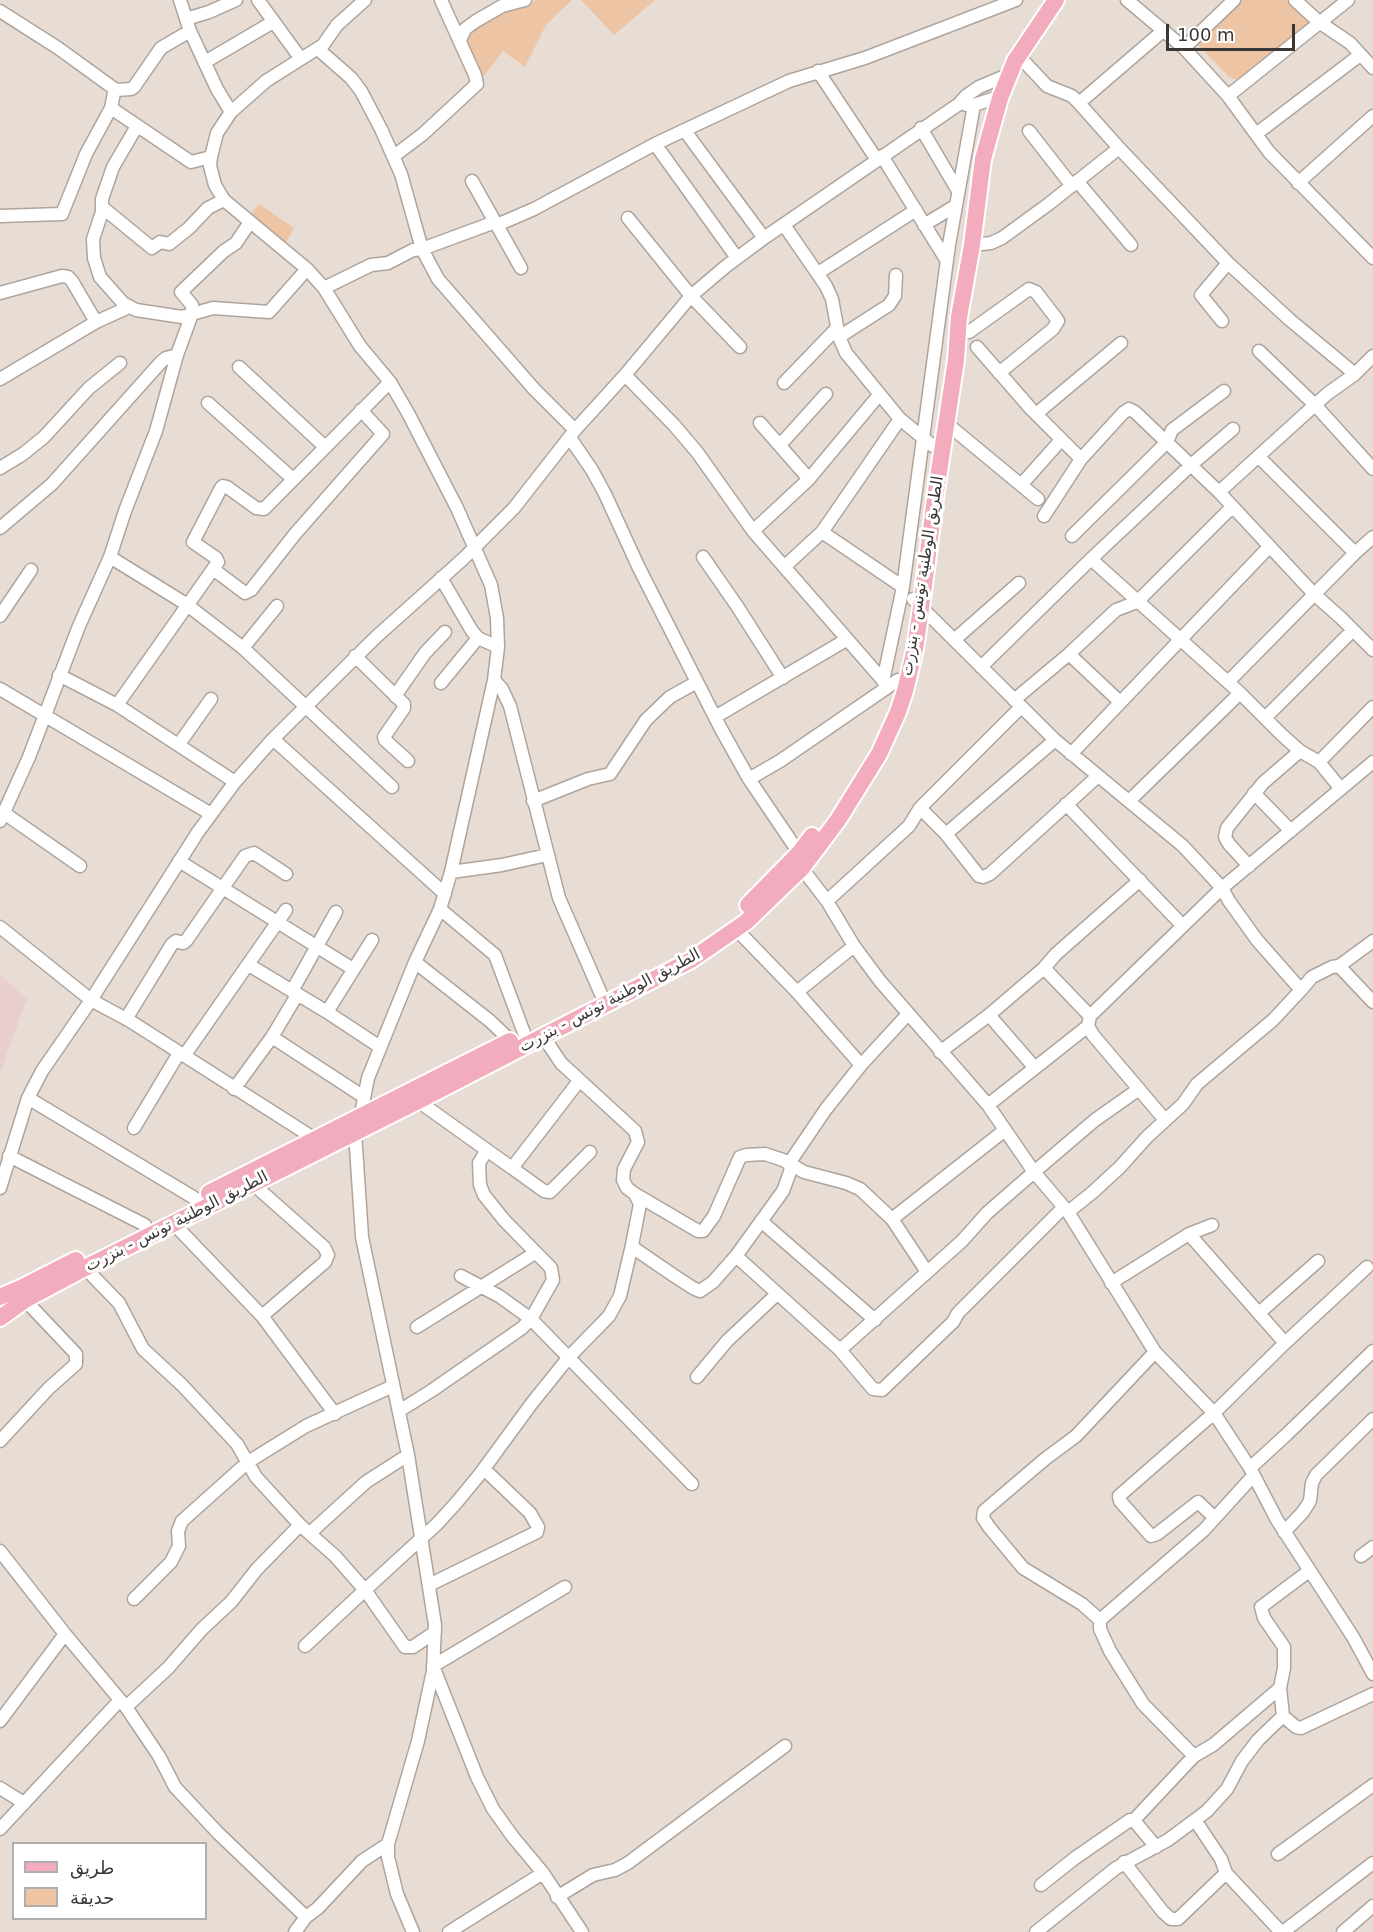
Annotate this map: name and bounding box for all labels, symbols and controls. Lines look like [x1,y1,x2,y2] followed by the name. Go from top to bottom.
[1169,12,1298,50] scale bar
[1177,24,1235,45] text: 100 m
[898,475,948,677] street label: الطريق الوطنية تونس - بنزرت
[516,945,704,1057] street label: الطريق الوطنية تونس - بنزرت
[83,1168,271,1276] street label: الطريق الوطنية تونس - بنزرت
[12,1842,207,1920] legend
[70,1857,114,1878] text: طريق
[70,1887,114,1908] text: حديقة

